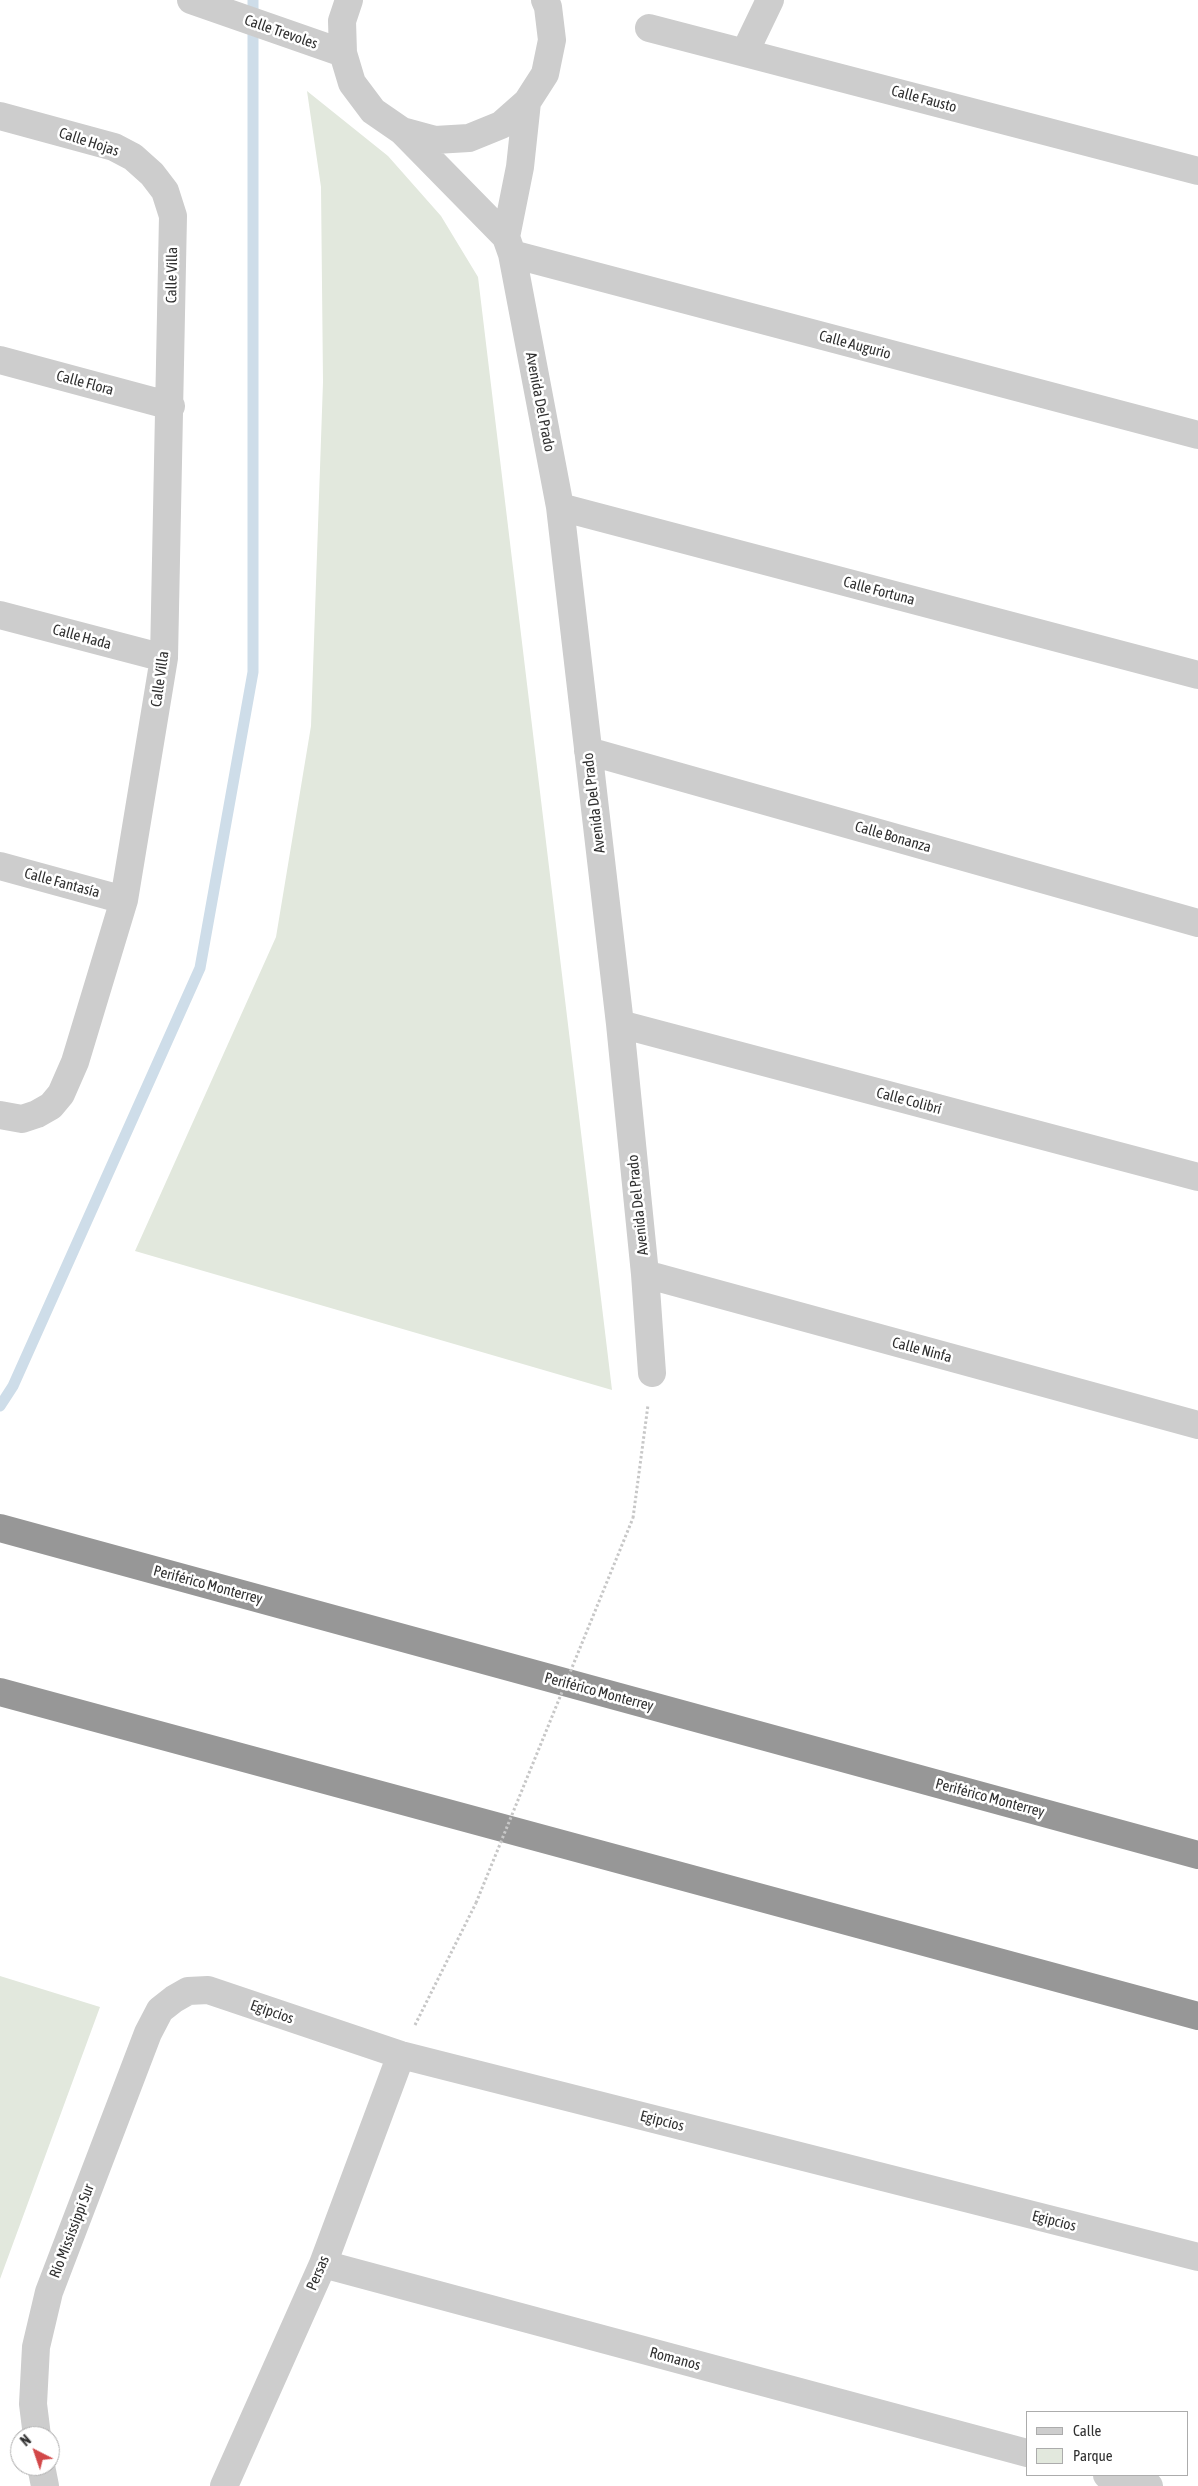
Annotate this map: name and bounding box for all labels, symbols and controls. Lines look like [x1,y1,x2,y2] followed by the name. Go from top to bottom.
[242,11,320,53] street label: Calle Trevoles
[889,82,959,116] street label: Calle Fausto
[57,124,121,160] street label: Calle Hojas
[163,247,181,303] street label: Calle Villa
[817,327,893,363] street label: Calle Augurio
[522,351,558,453] street label: Avenida Del Prado
[54,367,116,399] street label: Calle Flora
[841,573,917,609] street label: Calle Fortuna
[51,621,113,653] street label: Calle Hada
[147,650,173,708] street label: Calle Villa
[579,752,609,854] street label: Avenida Del Prado
[853,818,933,856] street label: Calle Bonanza
[22,864,102,902] street label: Calle Fantasía
[875,1084,943,1118] street label: Calle Colibrí
[624,1154,652,1256] street label: Avenida Del Prado
[890,1333,954,1367] street label: Calle Ninfa
[151,1562,265,1608] street label: Periférico Monterrey
[542,1669,656,1715] street label: Periférico Monterrey
[933,1775,1047,1821] street label: Periférico Monterrey
[248,1996,296,2028] street label: Egipcios
[638,2107,686,2135] street label: Egipcios
[46,2181,98,2281] street label: Río Mississippi Sur
[1030,2207,1078,2235] street label: Egipcios
[303,2253,333,2293] street label: Persas
[648,2344,702,2374] street label: Romanos
[1026,2411,1188,2476] legend
[1073,2422,1101,2439] text: Calle
[10,2426,60,2476] north arrow
[17,2432,34,2449] text: N
[1073,2447,1113,2464] text: Parque

